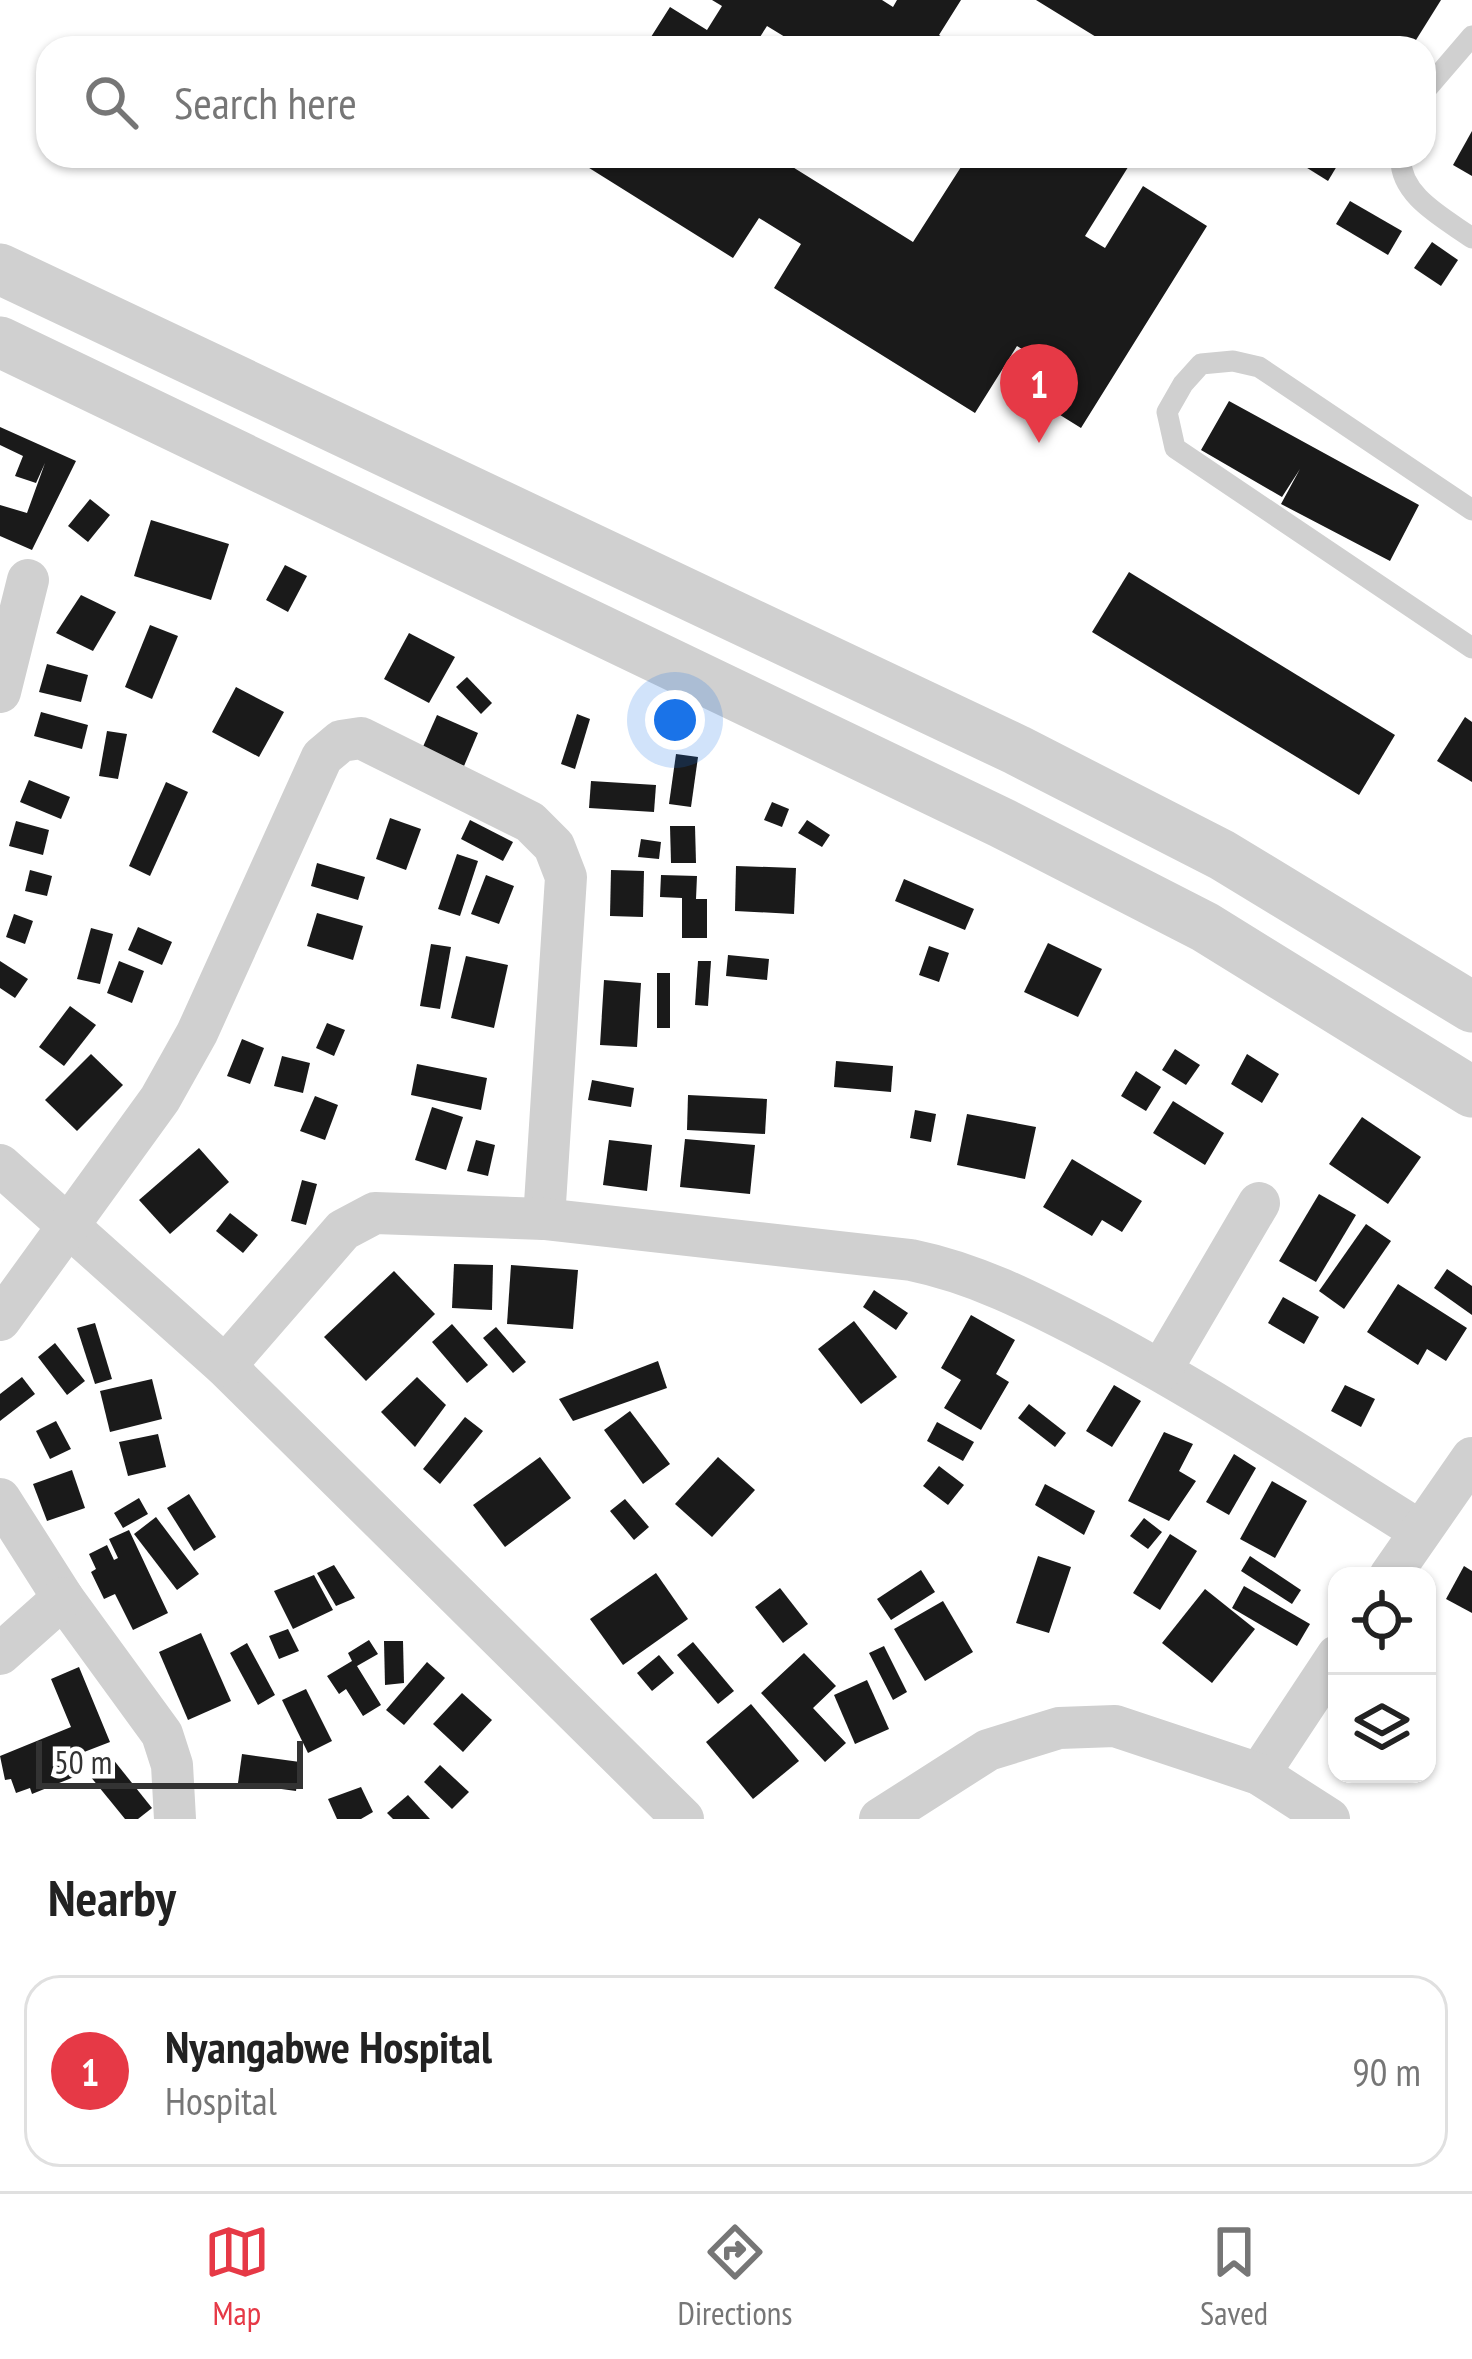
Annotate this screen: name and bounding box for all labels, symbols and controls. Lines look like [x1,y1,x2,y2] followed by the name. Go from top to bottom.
[36,36,1436,168] search box
[78,69,144,135] icon: search
[174,73,357,131] text: Search here
[1000,344,1078,443] pin: 1
[645,690,705,750] your location
[1328,1567,1436,1783] map controls
[1328,1567,1436,1675] button: locate
[1328,1675,1436,1783] button: layers
[36,1735,303,1788] scale bar
[54,1740,112,1783] text: 50 m
[48,1864,176,1930] text: Nearby
[165,2017,492,2075] text: Nyangabwe Hospital
[81,2046,99,2097] text: 1
[1352,2046,1421,2097] text: 90 m
[165,2075,277,2126] text: Hospital
[204,2219,270,2334] tab: Map
[678,2219,792,2334] tab: Directions
[1200,2219,1268,2334] tab: Saved

